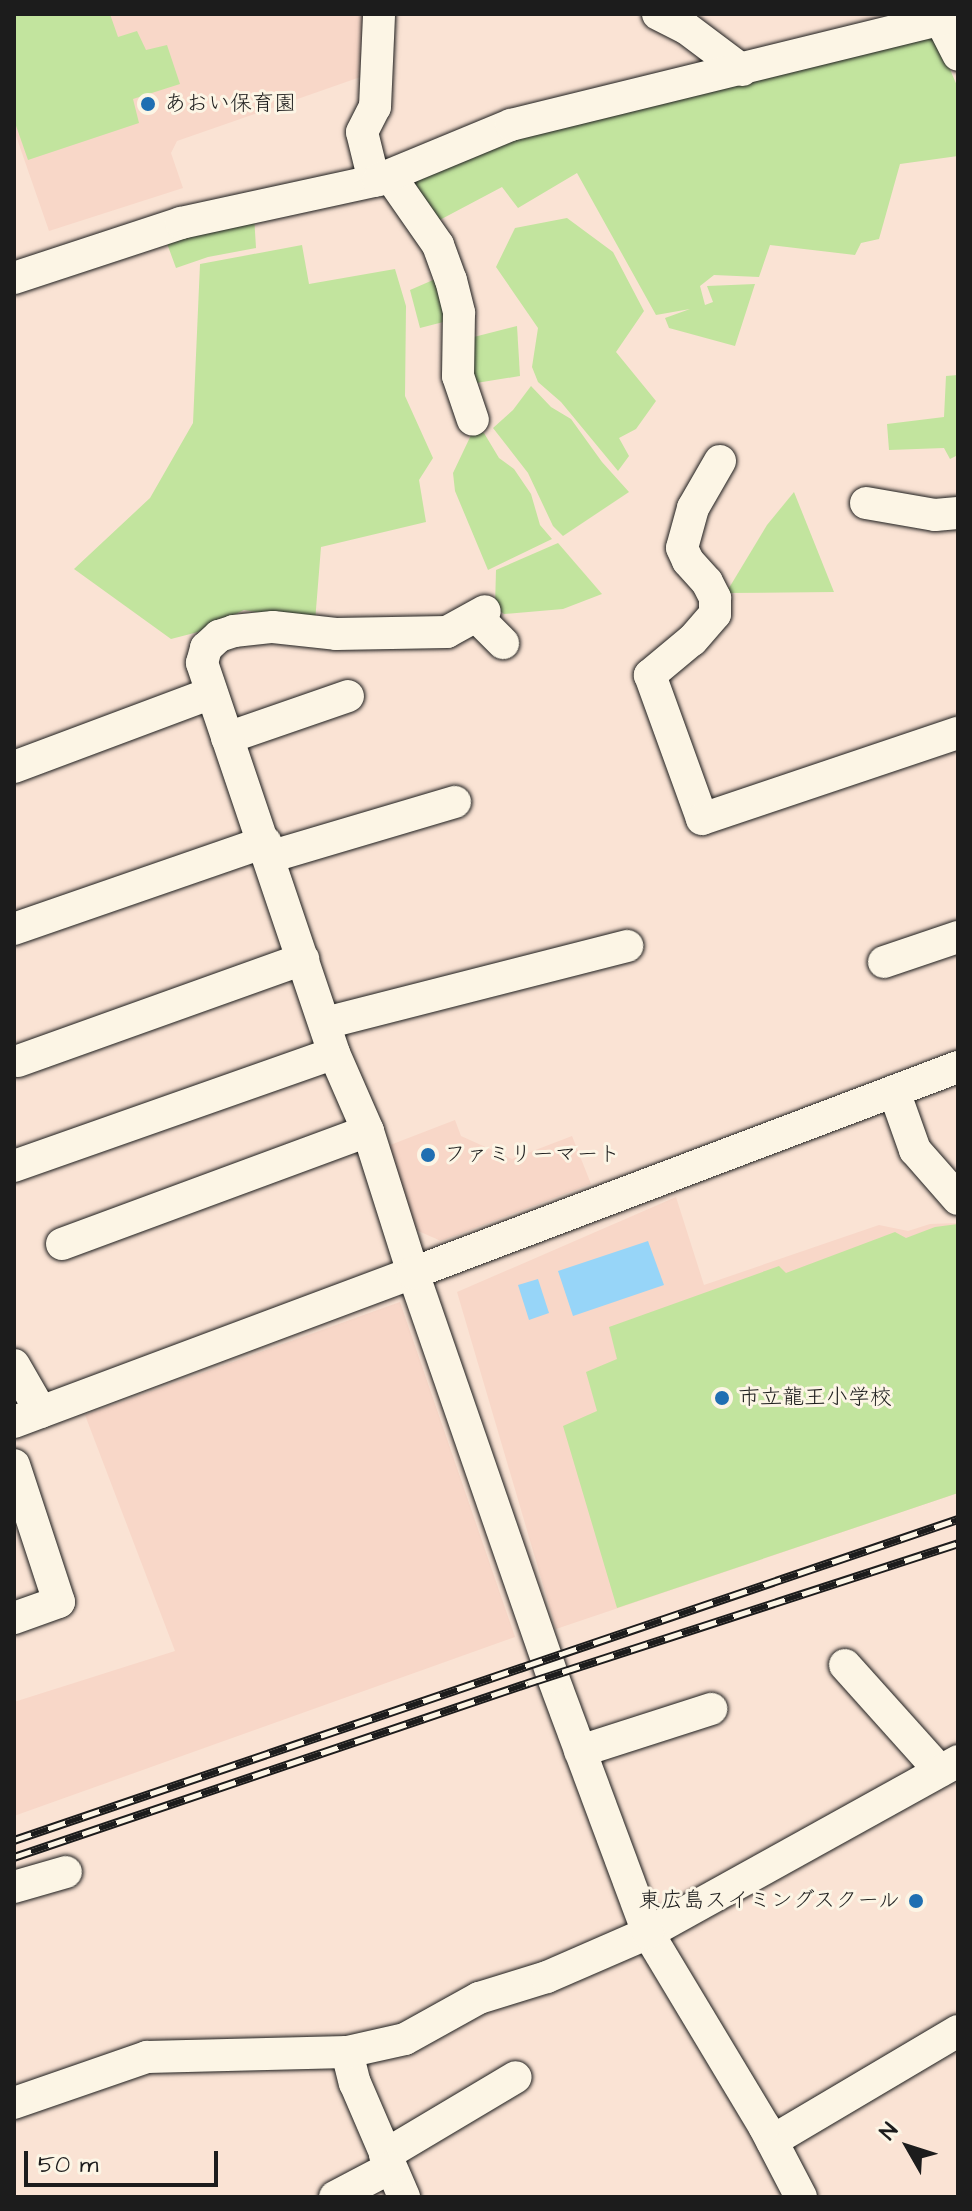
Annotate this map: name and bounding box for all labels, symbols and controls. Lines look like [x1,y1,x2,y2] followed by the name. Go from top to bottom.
[164,91,296,117] place label: あおい保育園
[139,95,157,113] marker: あおい保育園
[444,1142,620,1168] place label: ファミリーマート
[419,1146,437,1164] marker: ファミリーマート
[738,1385,892,1411] place label: 市立龍王小学校
[713,1389,731,1407] marker: 市立龍王小学校
[636,1888,900,1914] place label: 東広島スイミングスクール
[907,1892,925,1910] marker: 東広島スイミングスクール
[868,2107,948,2187] north arrow
[873,2116,905,2147] text: N
[28,2135,222,2185] scale bar
[38,2148,98,2182] text: 50 m

